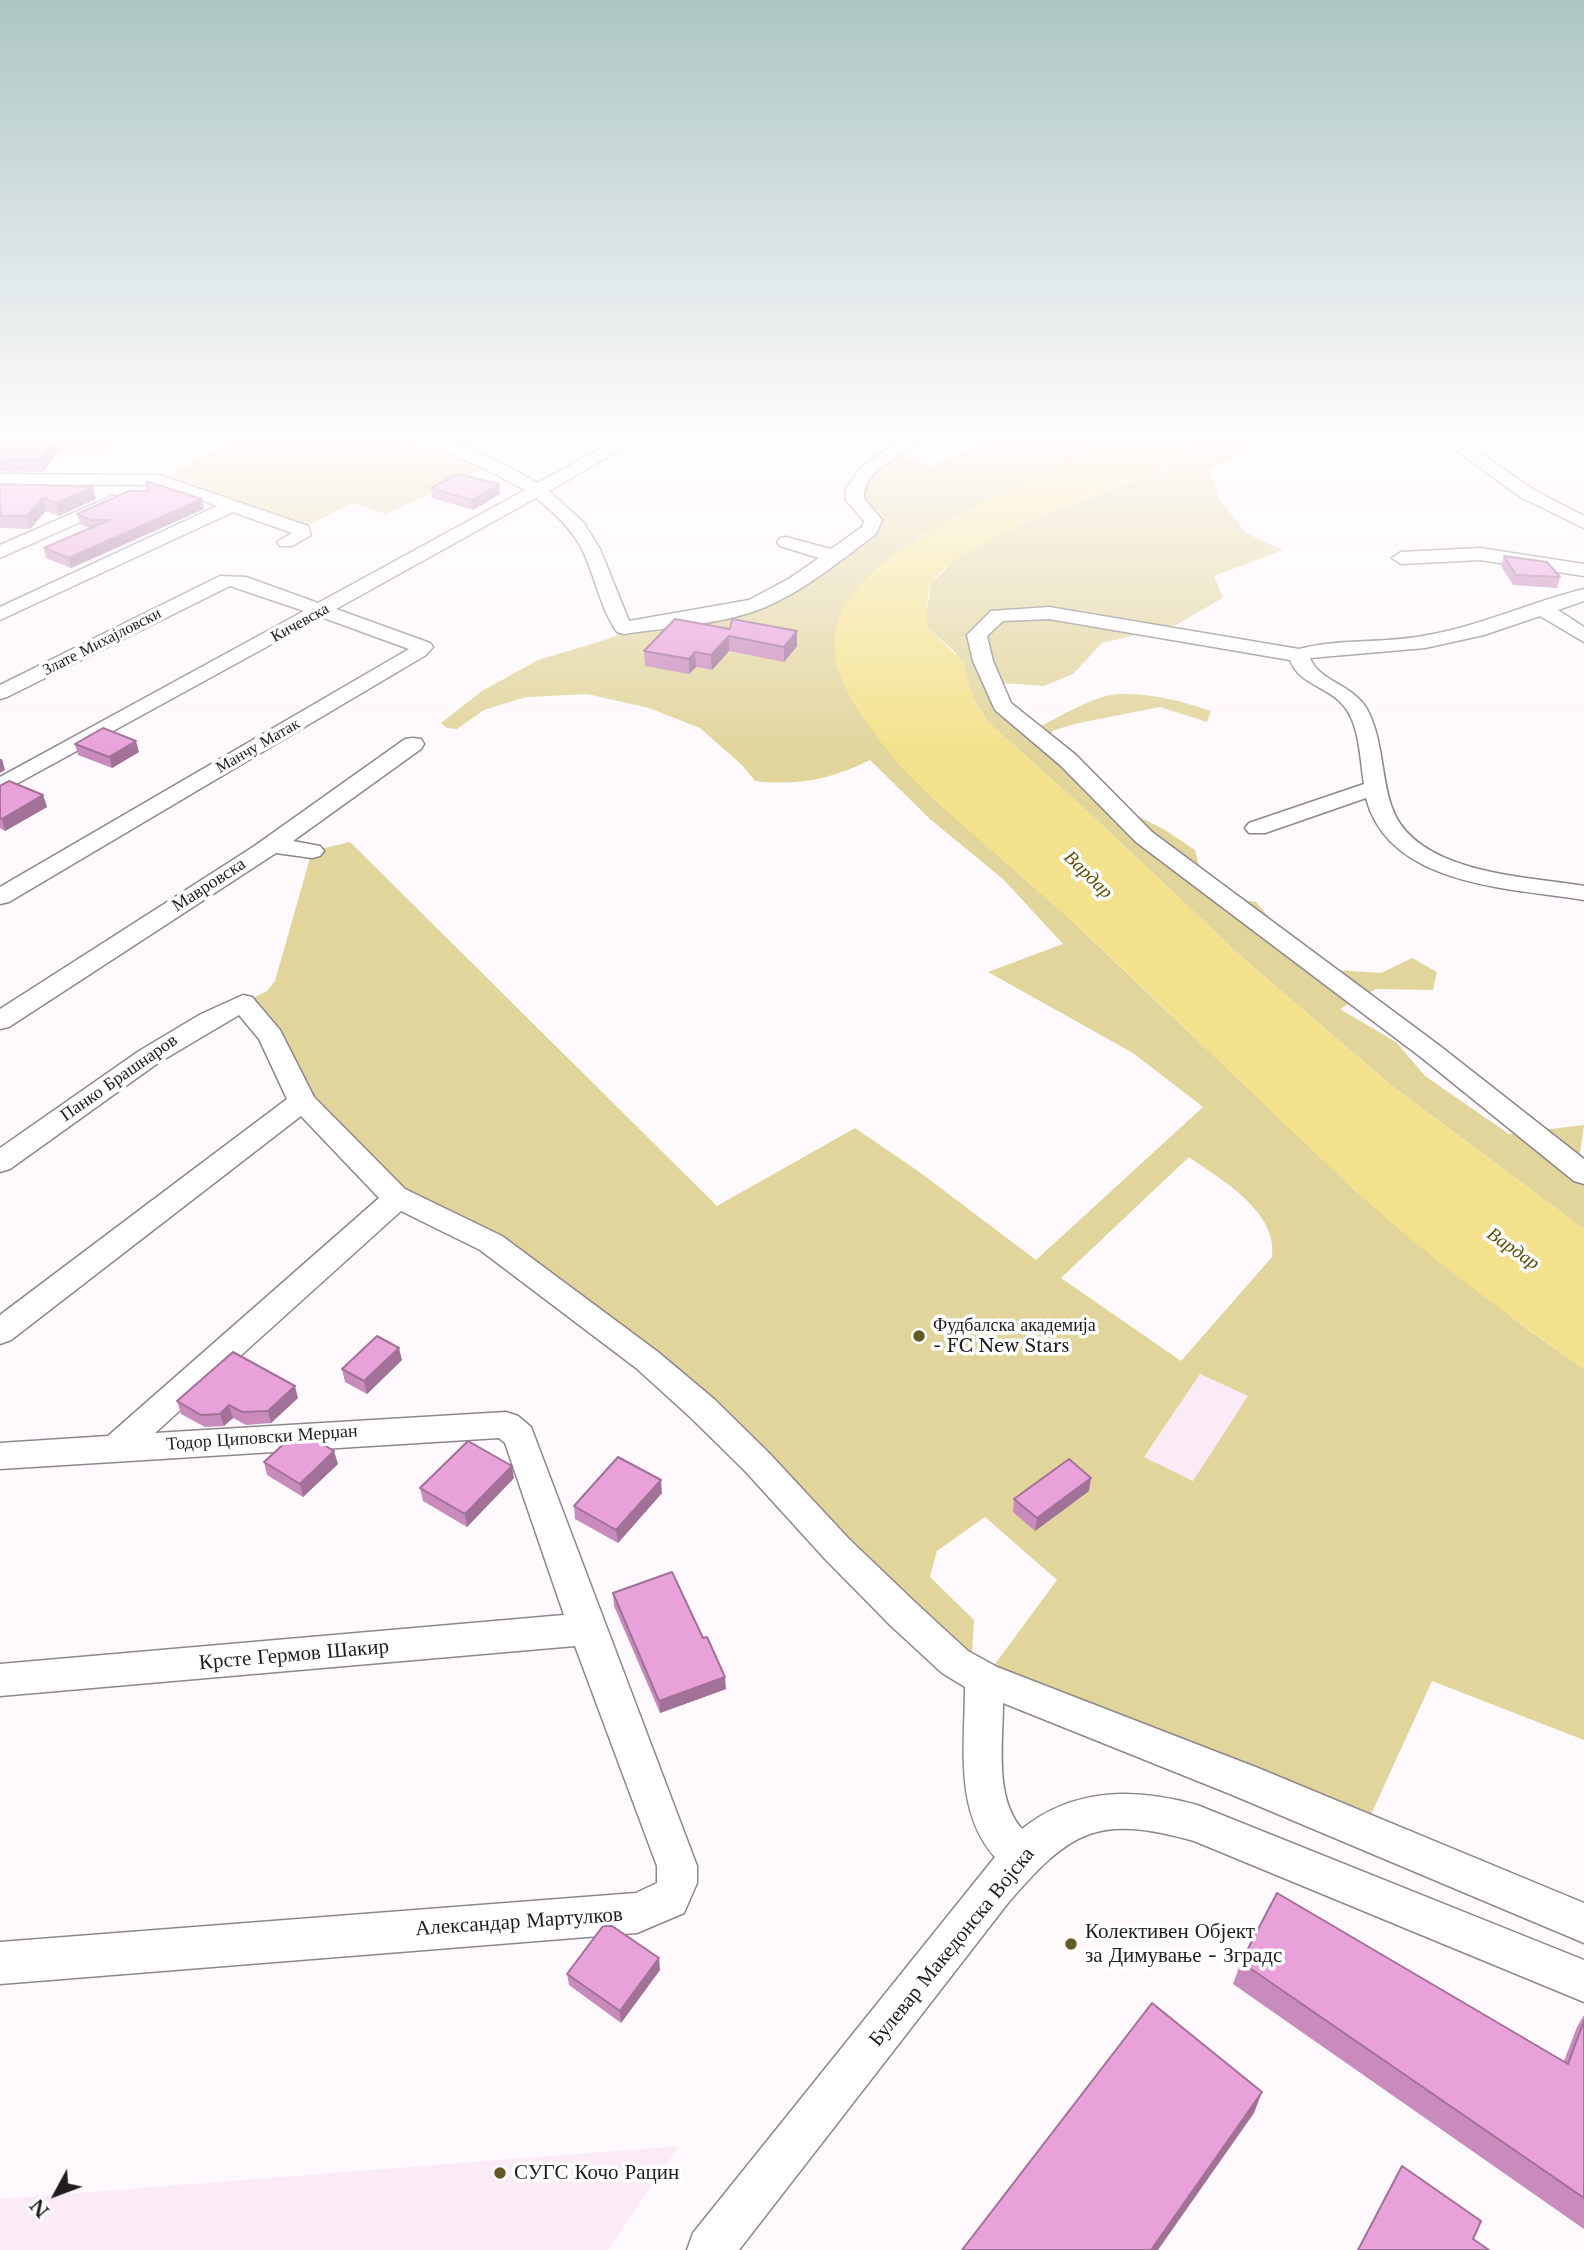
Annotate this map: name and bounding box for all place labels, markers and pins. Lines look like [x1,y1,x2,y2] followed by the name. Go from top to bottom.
[933,1315,1096,1358] place label: Фудбалска академија - FC New Stars
[911,1328,927,1344] marker: Фудбалска академија - FC New Stars
[1085,1919,1282,1969] place label: Колективен Објект за Димување - Зградс
[1063,1936,1079,1952] marker: Колективен Објект за Димување - Зградс
[514,2160,679,2186] place label: СУГС Кочо Рацин
[492,2165,508,2181] marker: СУГС Кочо Рацин

